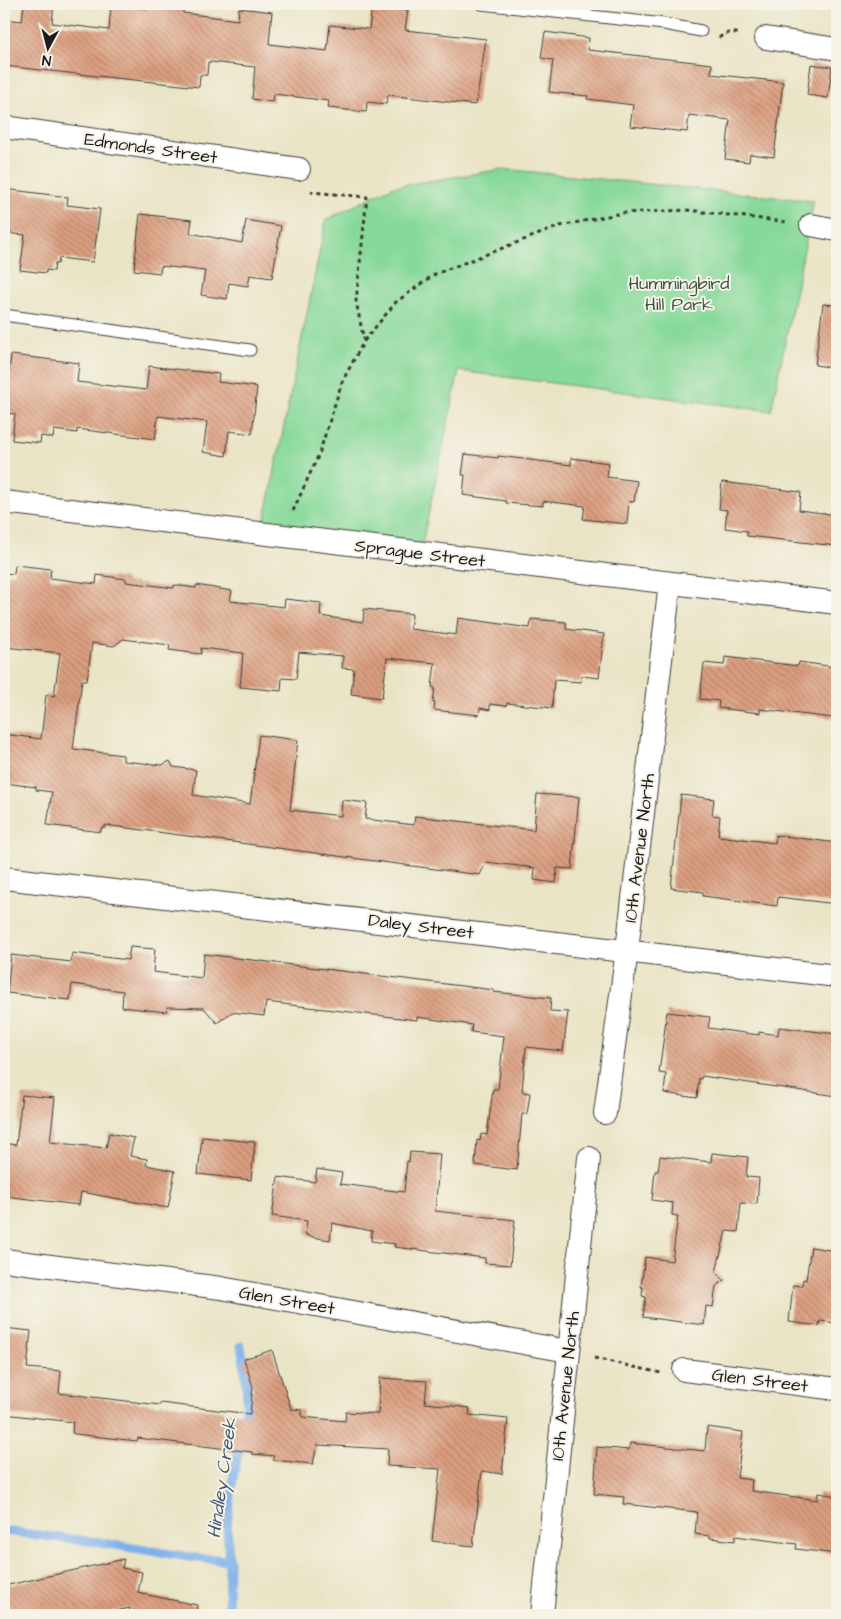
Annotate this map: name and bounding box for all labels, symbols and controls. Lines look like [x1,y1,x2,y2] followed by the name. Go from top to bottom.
[22,22,72,72] north arrow
[41,49,52,70] text: N
[83,127,220,170] street label: Edmonds Street
[628,271,730,317] park label: Hummingbird Hill Park
[353,533,487,575] street label: Sprague Street
[618,772,661,924] street label: 10th Avenue North
[367,908,476,946] street label: Daley Street
[237,1280,337,1321] street label: Glen Street
[545,1310,586,1462] street label: 10th Avenue North
[710,1362,810,1399] street label: Glen Street
[201,1416,244,1540] water label: Hindley Creek

